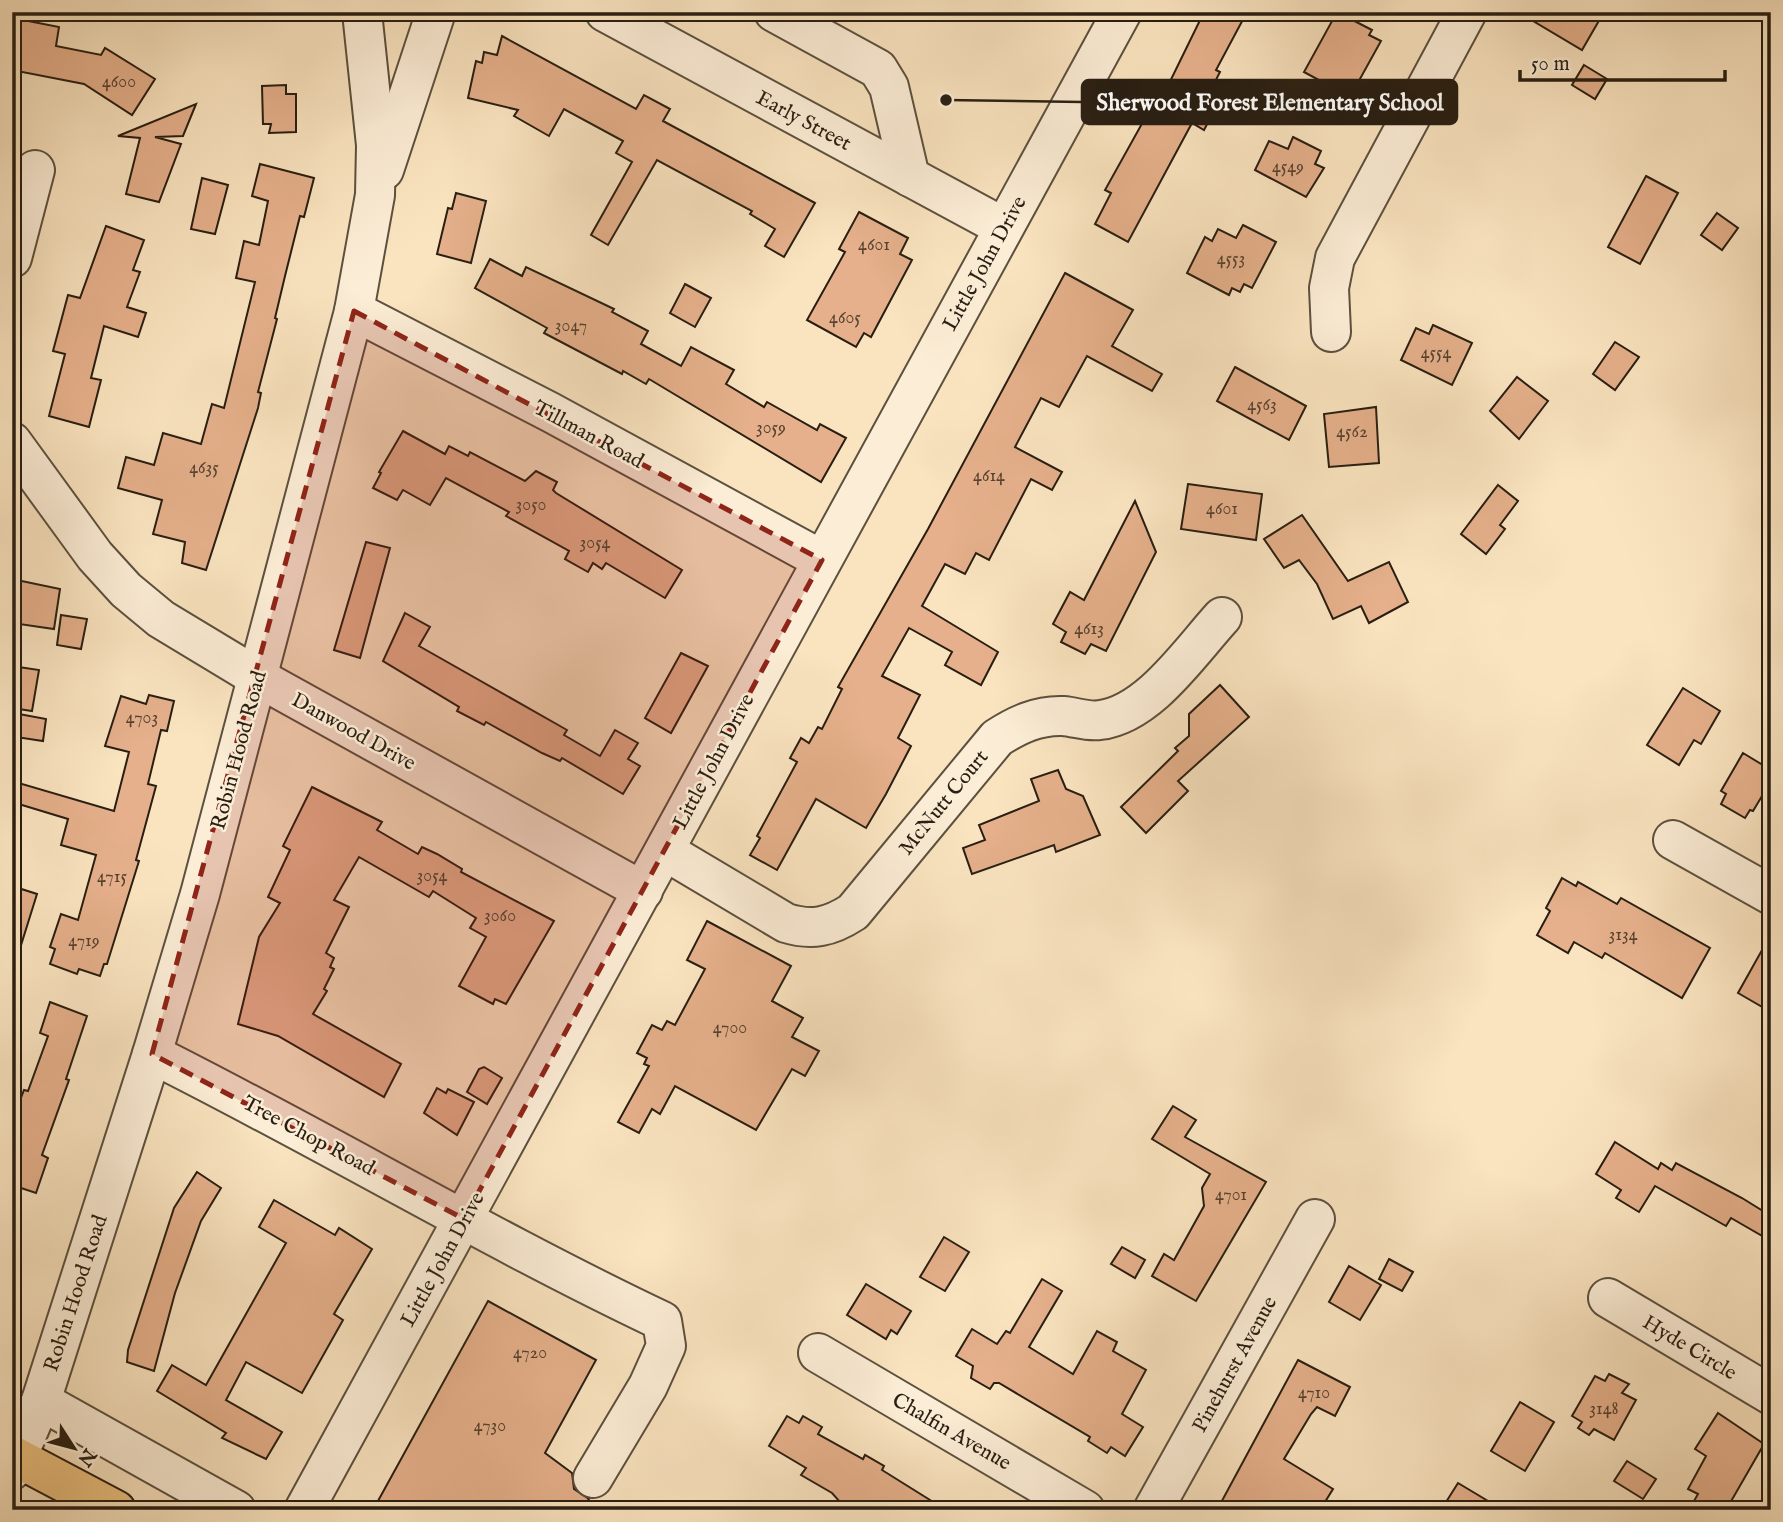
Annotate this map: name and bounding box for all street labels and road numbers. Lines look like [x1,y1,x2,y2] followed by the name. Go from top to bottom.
[751,85,856,158] street label: Early Street
[937,191,1034,336] street label: Little John Drive
[529,395,649,476] street label: Tillman Road
[205,667,274,833] street label: Robin Hood Road
[286,687,420,778] street label: Danwood Drive
[667,689,762,834] street label: Little John Drive
[893,745,995,861] street label: McNutt Court
[237,1090,380,1183] street label: Tree Chop Road
[395,1187,492,1332] street label: Little John Drive
[38,1211,115,1375] street label: Robin Hood Road
[1187,1292,1284,1438] street label: Pinehurst Avenue
[1637,1310,1742,1387] street label: Hyde Circle
[887,1387,1016,1477] street label: Chalfin Avenue

